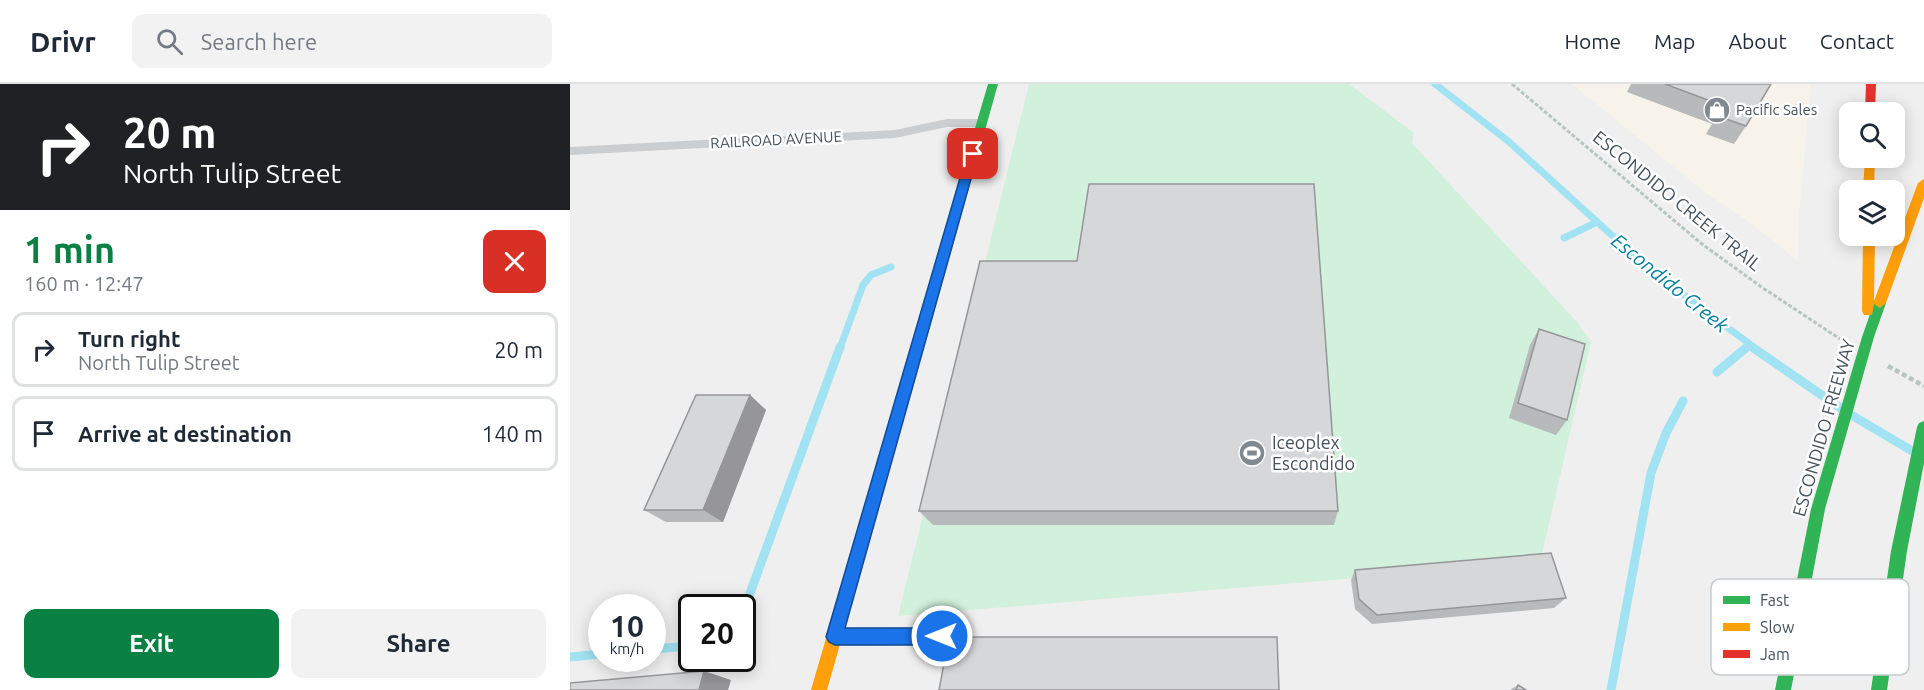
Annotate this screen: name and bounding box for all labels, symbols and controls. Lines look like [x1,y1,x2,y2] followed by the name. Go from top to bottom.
[132,14,552,68] search box
[153,25,186,58] icon: search
[30,26,96,57] text: Drivr
[201,29,317,54] text: Search here
[1564,29,1621,53] text: Home
[1654,29,1695,53] text: Map
[1728,29,1787,53] text: About
[1820,29,1894,53] text: Contact
[1702,95,1732,125] shop icon: Pacific Sales
[1736,101,1817,118] place label: Pacific Sales
[1839,102,1905,246] map controls
[1839,102,1905,168] button: search
[24,108,102,186] icon: right
[123,109,217,156] text: 20 m
[1590,126,1766,274] street label: ESCONDIDO CREEK TRAIL
[710,128,842,151] street label: RAILROAD AVENUE
[947,128,998,179] pin
[956,137,989,170] icon: arrive
[123,158,341,188] text: North Tulip Street
[1839,180,1905,246] button: layers
[1607,228,1734,337] water label: Escondido Creek
[24,229,115,270] text: 1 min
[483,230,546,293] button: close
[24,272,144,295] text: 160 m · 12:47
[78,326,180,351] text: Turn right
[27,333,60,366] icon: right
[1788,336,1858,519] street label: ESCONDIDO FREEWAY
[494,337,543,362] text: 20 m
[78,351,240,374] text: North Tulip Street
[27,417,60,450] icon: arrive
[78,421,292,446] text: Arrive at destination
[482,421,543,446] text: 140 m
[1272,432,1355,473] place label: Iceoplex Escondido
[1237,438,1267,468] sports icon: Iceoplex Escondido
[1711,579,1909,675] legend
[1760,591,1790,609] text: Fast
[678,594,756,672] speed limit sign: 20
[910,604,974,668] position arrow
[24,609,279,678] button: Exit
[291,609,546,678] button: Share
[610,609,644,643] text: 10
[1760,618,1795,636] text: Slow
[610,640,644,657] text: km/h
[1760,645,1790,663] text: Jam

